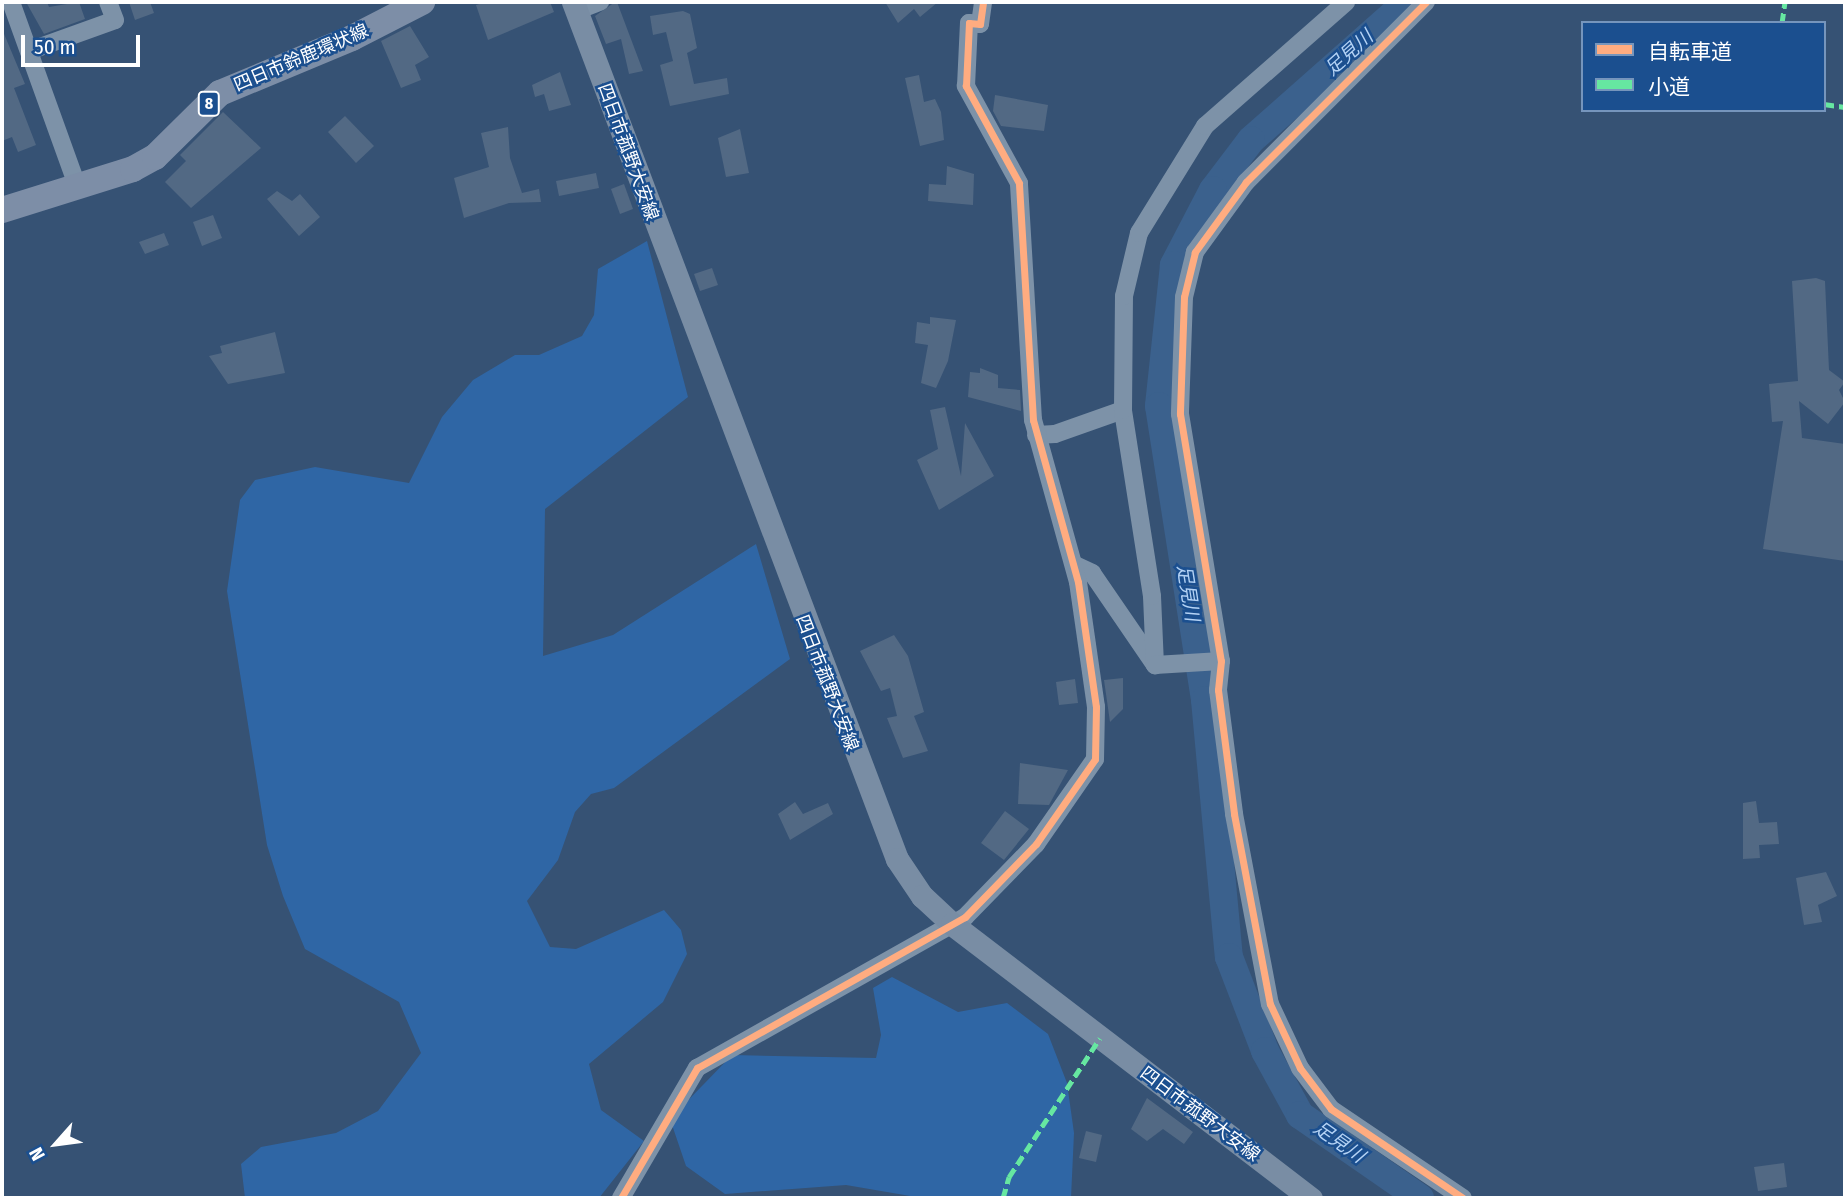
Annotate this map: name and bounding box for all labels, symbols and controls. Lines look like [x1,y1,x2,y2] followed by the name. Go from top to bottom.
[231,20,371,96] street label: 四日市鈴鹿環状線
[24,21,144,65] scale bar
[1581,21,1826,112] legend
[1320,25,1378,81] water label: 足見川
[34,34,76,60] text: 50 m
[1648,39,1732,65] text: 自転車道
[1648,74,1690,100] text: 小道
[593,81,663,223] street label: 四日市菰野大安線
[197,92,221,116] road number: 8
[1172,563,1204,623] water label: 足見川
[791,612,863,754] street label: 四日市菰野大安線
[1136,1062,1264,1166] street label: 四日市菰野大安線
[21,1109,91,1179] north arrow
[1309,1116,1369,1168] water label: 足見川
[24,1144,50,1165] text: N

